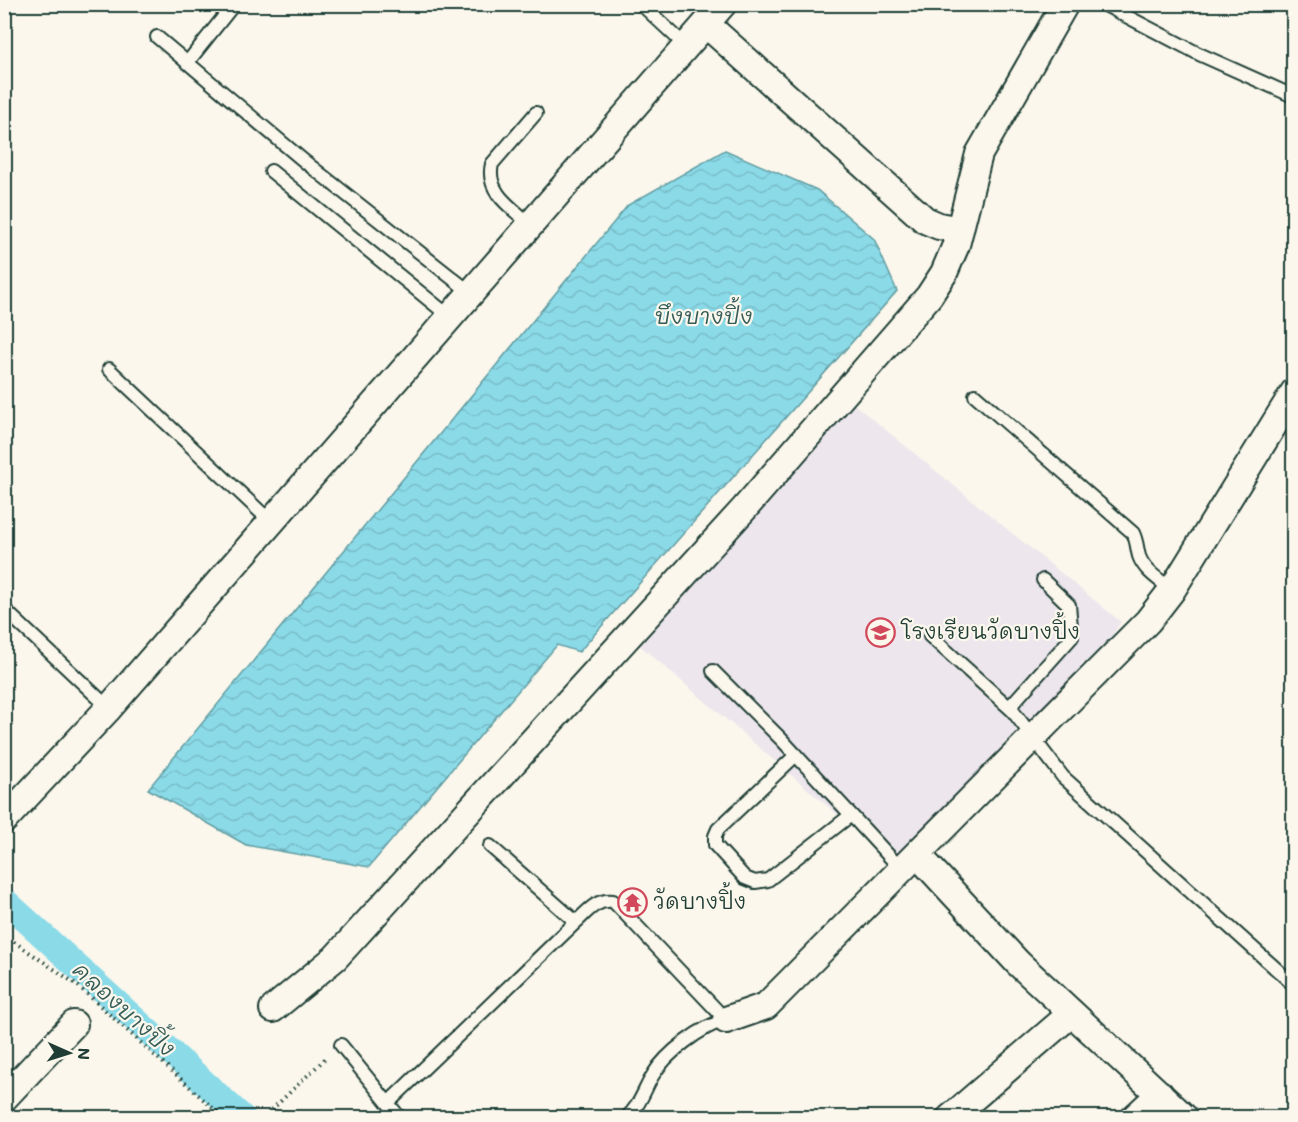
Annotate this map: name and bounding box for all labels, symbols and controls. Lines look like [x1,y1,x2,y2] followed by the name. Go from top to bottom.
[654,297,752,330] water label: บึงบางปิ้ง
[900,612,1080,644] place label: โรงเรียนวัดบางปิ้ง
[864,616,896,648] school or university icon: โรงเรียนวัดบางปิ้ง
[653,882,746,914] place label: วัดบางปิ้ง
[616,886,648,918] temple icon: วัดบางปิ้ง
[67,952,185,1062] water label: คลองบางปิ้ง
[39,1023,99,1083] north arrow
[74,1047,95,1060] text: N

